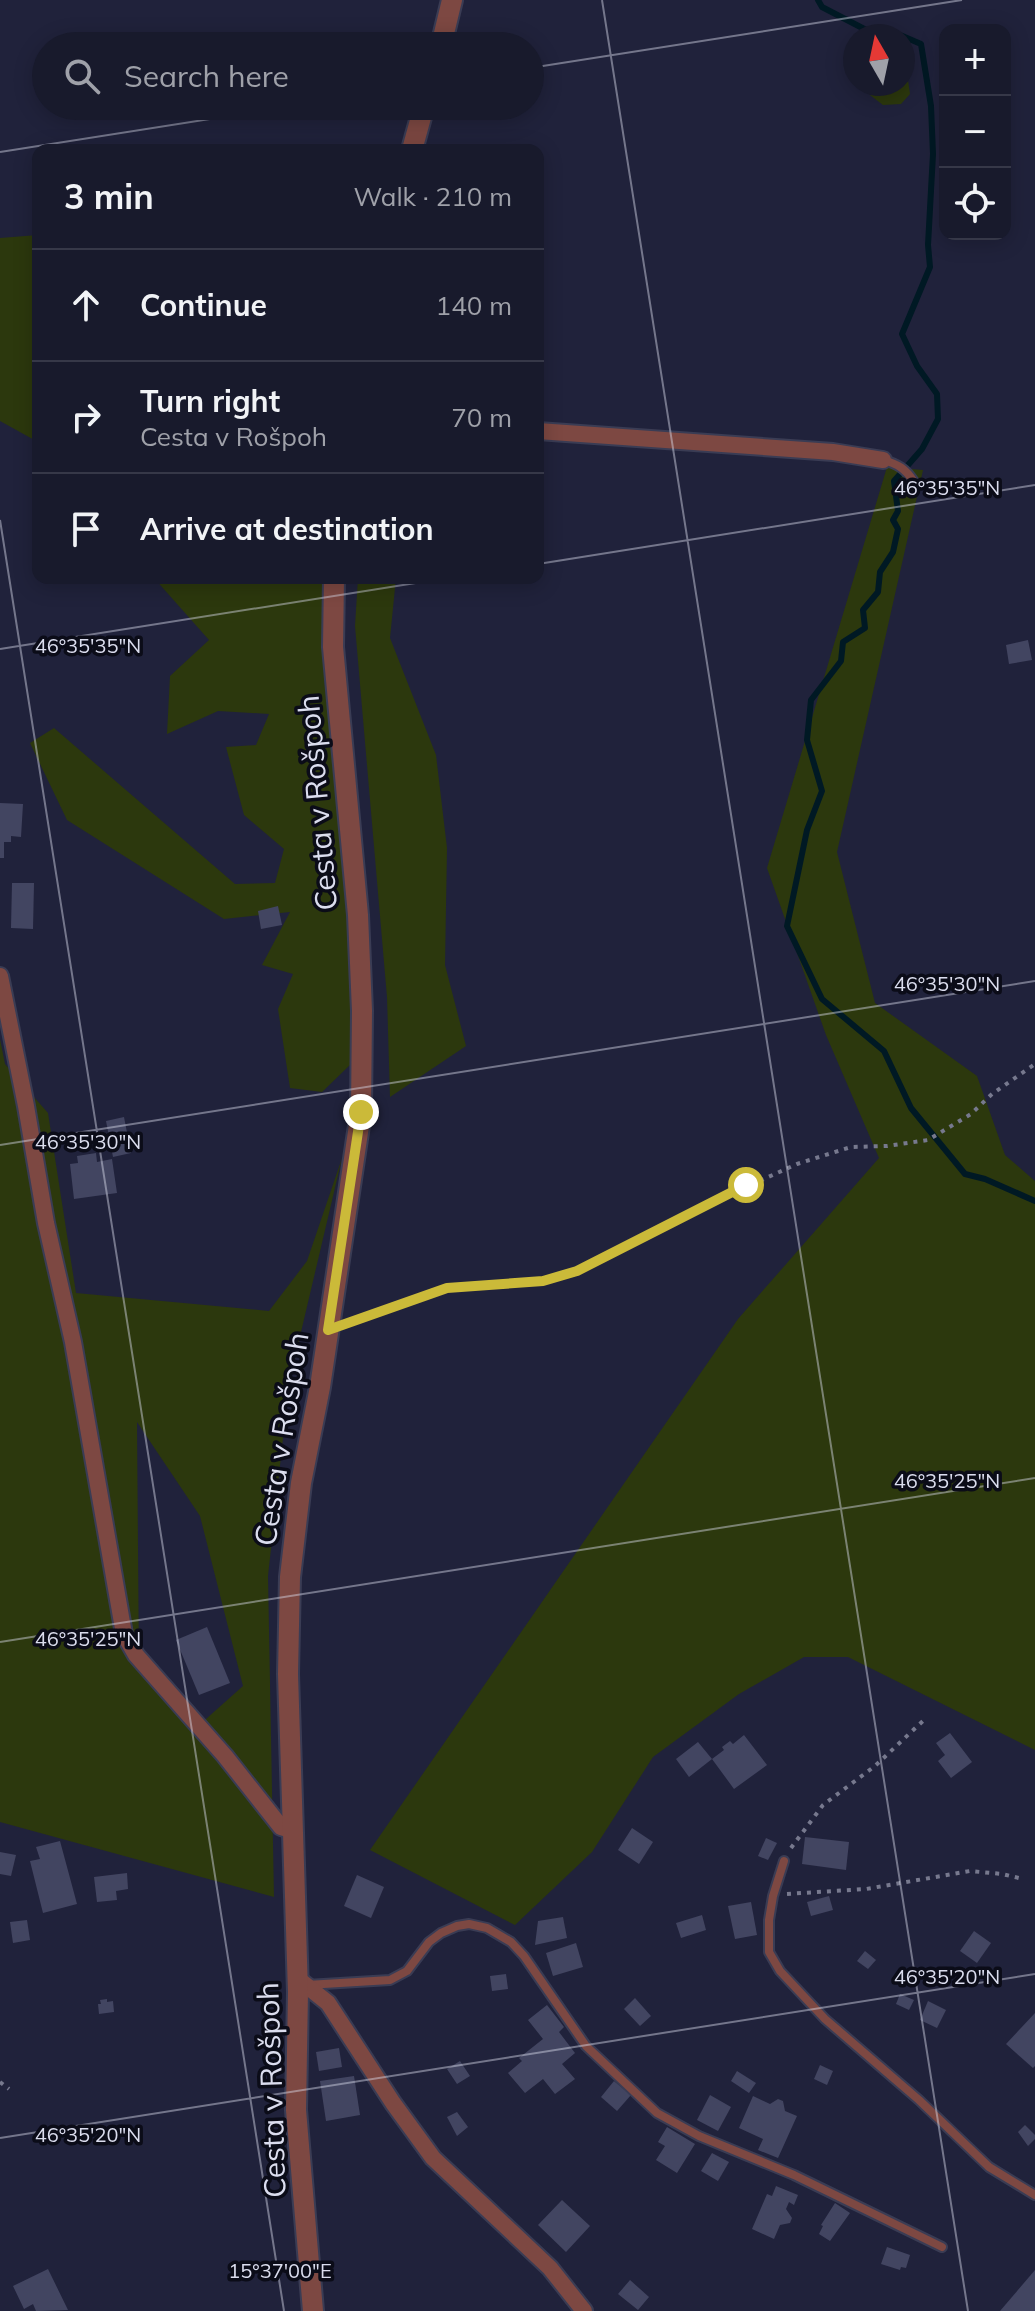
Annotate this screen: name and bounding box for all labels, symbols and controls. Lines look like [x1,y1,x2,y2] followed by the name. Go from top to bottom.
[843,24,915,96] north arrow
[939,24,1011,240] map controls
[939,24,1011,96] button: +
[32,32,544,120] search box
[60,54,104,98] icon: search
[124,57,289,95] text: Search here
[939,96,1011,168] button: −
[939,168,1011,240] button: locate
[64,175,154,218] text: 3 min
[353,180,512,213] text: Walk · 210 m
[64,283,108,327] icon: ahead
[140,286,267,324] text: Continue
[436,289,512,322] text: 140 m
[140,382,280,420] text: Turn right
[64,395,108,439] icon: right
[451,401,512,434] text: 70 m
[140,420,327,453] text: Cesta v Rošpoh
[894,475,1000,500] text: 46°35'35"N
[64,507,108,551] icon: arrive
[140,510,434,548] text: Arrive at destination
[35,633,141,658] text: 46°35'35"N
[289,694,345,912] street label: Cesta v Rošpoh
[894,971,1000,996] text: 46°35'30"N
[343,1094,379,1130] route end
[35,1129,141,1154] text: 46°35'30"N
[728,1167,764,1203] route start
[245,1329,317,1549] street label: Cesta v Rošpoh
[894,1468,1000,1493] text: 46°35'25"N
[35,1626,141,1651] text: 46°35'25"N
[894,1964,1000,1989] text: 46°35'20"N
[248,1982,294,2198] street label: Cesta v Rošpoh
[35,2122,141,2147] text: 46°35'20"N
[228,2258,332,2283] text: 15°37'00"E

